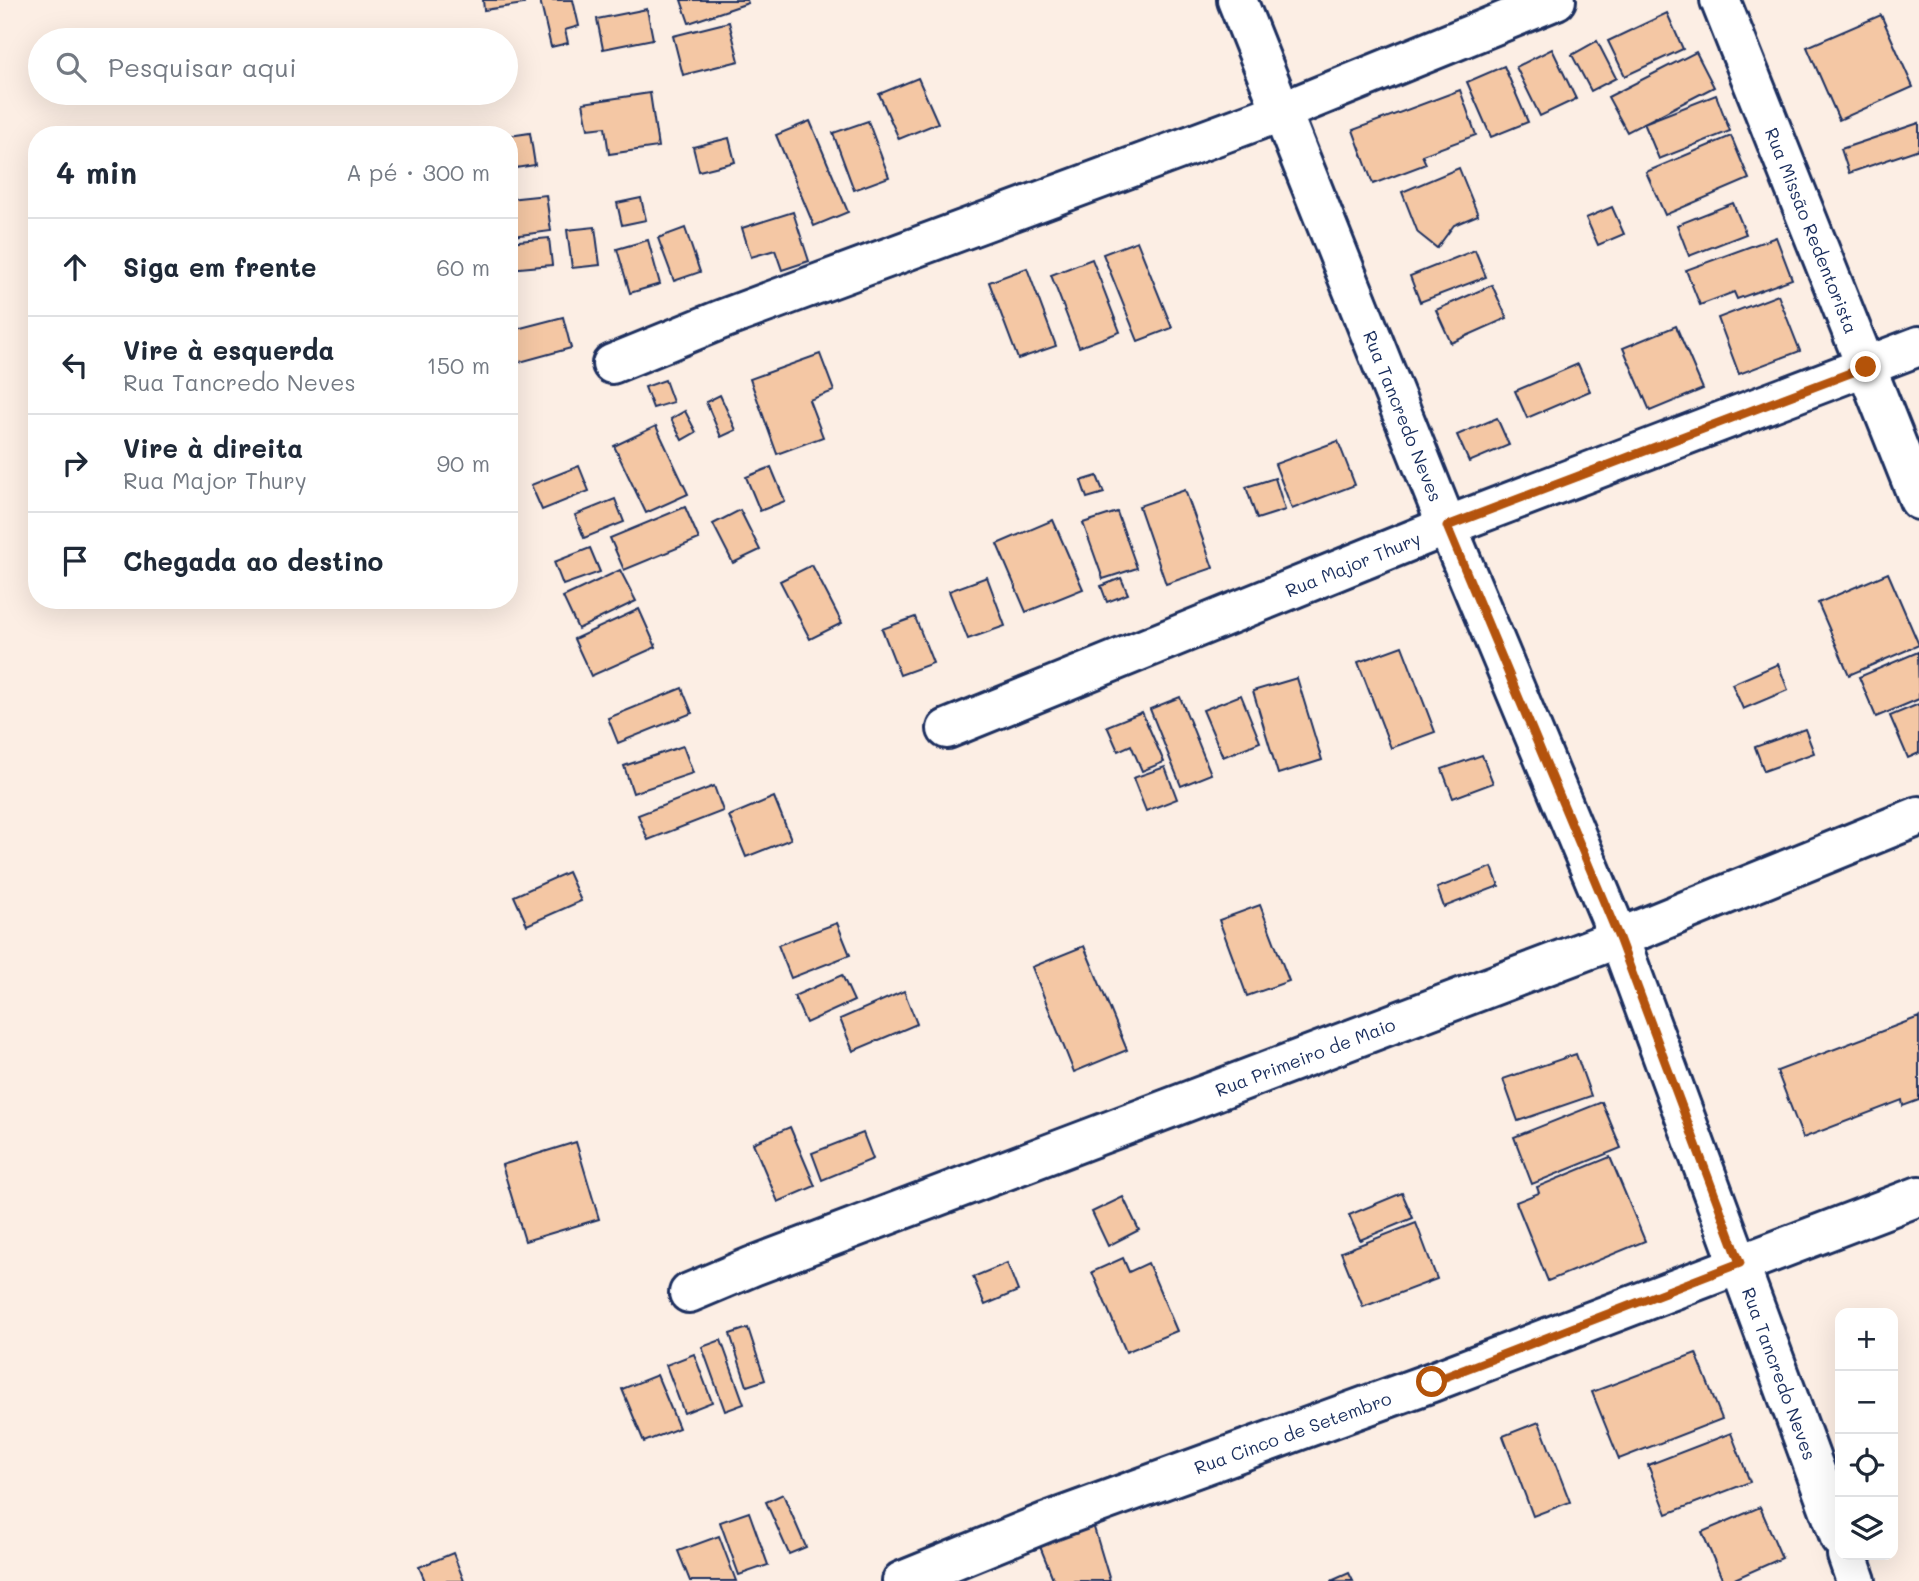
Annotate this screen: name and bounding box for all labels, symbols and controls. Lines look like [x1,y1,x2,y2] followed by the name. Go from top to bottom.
[28,28,518,105] search box
[52,48,90,86] icon: search
[108,50,297,84] text: Pesquisar aqui
[1760,124,1863,337] street label: Rua Missão Redentorista
[56,152,137,192] text: 4 min
[346,157,490,187] text: A pé · 300 m
[56,248,94,286] icon: ahead
[123,250,317,284] text: Siga em frente
[436,252,490,282] text: 60 m
[1358,327,1448,505] street label: Rua Tancredo Neves
[123,333,334,367] text: Vire à esquerda
[56,346,94,384] icon: left
[426,350,490,380] text: 150 m
[1850,351,1881,382] route end
[123,367,356,397] text: Rua Tancredo Neves
[123,431,303,465] text: Vire à direita
[56,444,94,482] icon: right
[437,448,490,478] text: 90 m
[123,465,307,495] text: Rua Major Thury
[1282,526,1424,602] street label: Rua Major Thury
[56,542,94,580] icon: arrive
[123,544,383,578] text: Chegada ao destino
[1212,1012,1399,1102] street label: Rua Primeiro de Maio
[1737,1284,1822,1463] street label: Rua Tancredo Neves
[1835,1308,1898,1560] map controls
[1835,1308,1898,1371] button: +
[1416,1366,1447,1397] route start
[1835,1371,1898,1434] button: −
[1191,1386,1395,1479] street label: Rua Cinco de Setembro
[1835,1434,1898,1497] button: locate
[1835,1497,1898,1560] button: layers

